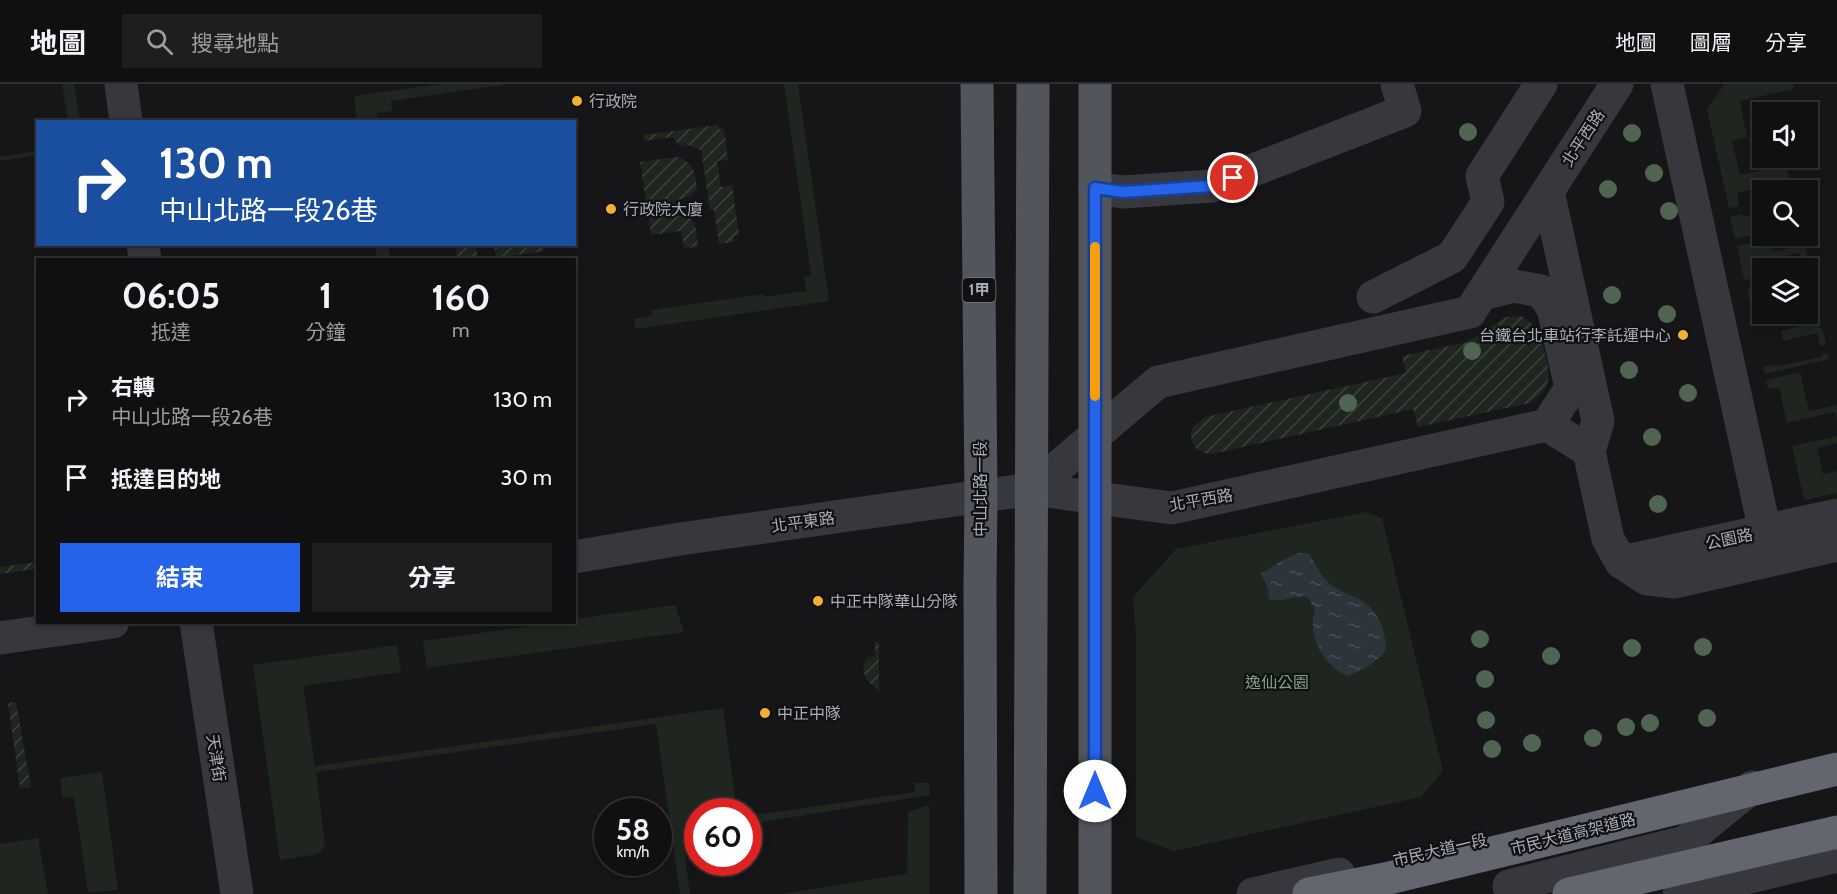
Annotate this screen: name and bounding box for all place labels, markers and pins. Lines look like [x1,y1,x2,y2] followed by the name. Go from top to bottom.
[589,92,637,111] place label: 行政院
[570,94,584,108] marker: 行政院
[1207,152,1258,203] pin
[623,200,703,219] place label: 行政院大廈
[604,202,618,216] marker: 行政院大廈
[1479,326,1671,345] place label: 台鐵台北車站行李託運中心
[1676,328,1690,342] marker: 台鐵台北車站行李託運中心
[830,592,958,611] place label: 中正中隊華山分隊
[811,594,825,608] marker: 中正中隊華山分隊
[777,704,841,723] place label: 中正中隊
[758,706,772,720] marker: 中正中隊

